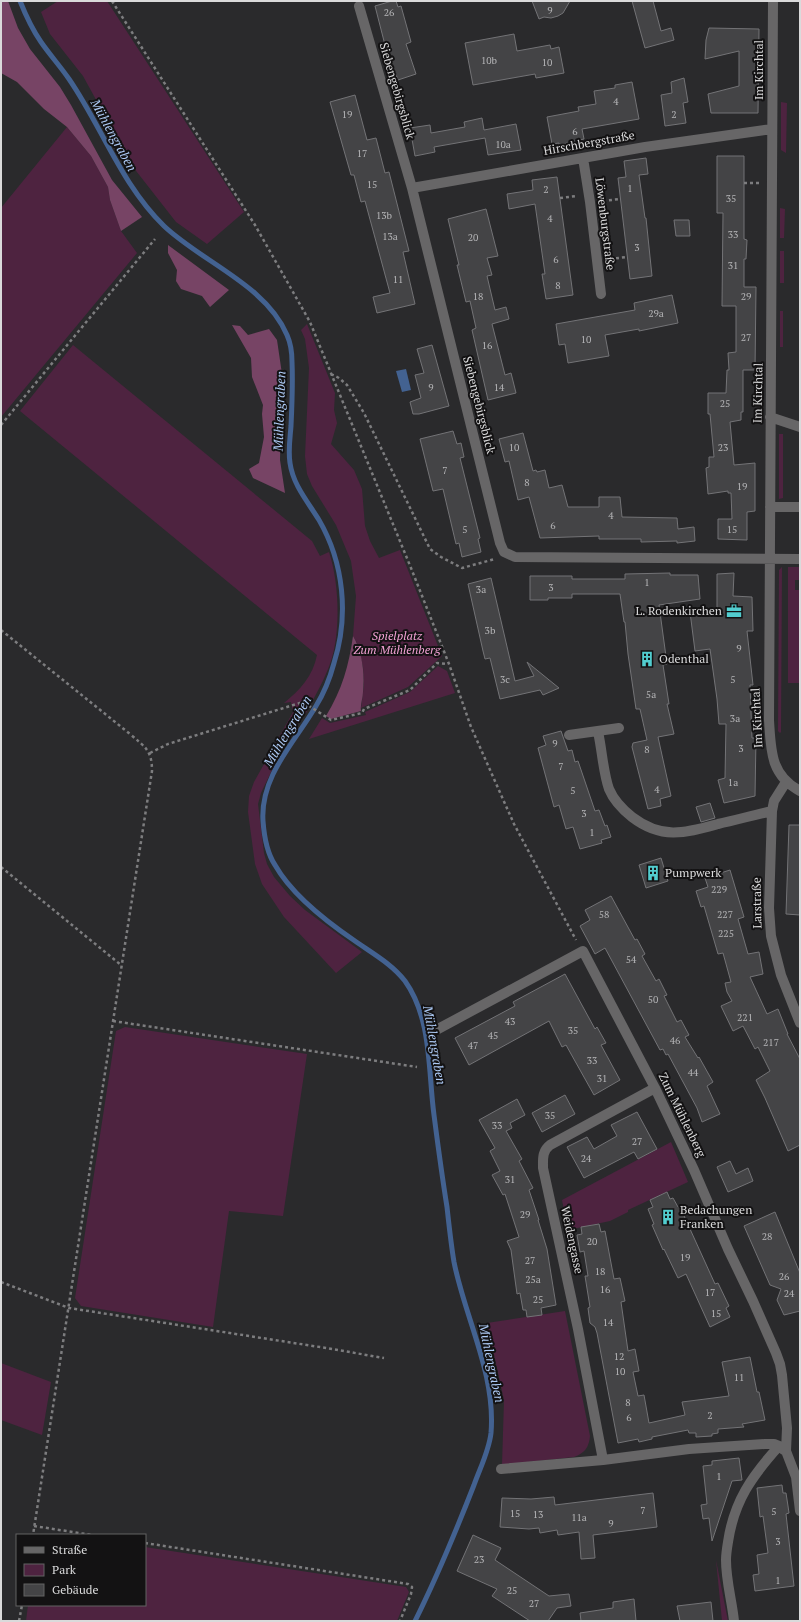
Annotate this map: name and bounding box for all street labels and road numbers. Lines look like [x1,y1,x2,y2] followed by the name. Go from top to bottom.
[751,40,766,100] street label: Im Kirchtal
[376,41,419,142] street label: Siebengebirgsblick
[542,127,636,158] street label: Hirschbergstraße
[592,177,619,271] street label: Löwenburgstraße
[460,355,499,456] street label: Siebengebirgsblick
[749,362,766,423] street label: Im Kirchtal
[747,687,766,748] street label: Im Kirchtal
[749,877,764,929] street label: Larstraße
[656,1070,710,1160] street label: Zum Mühlenberg
[558,1205,587,1275] street label: Weidengasse

